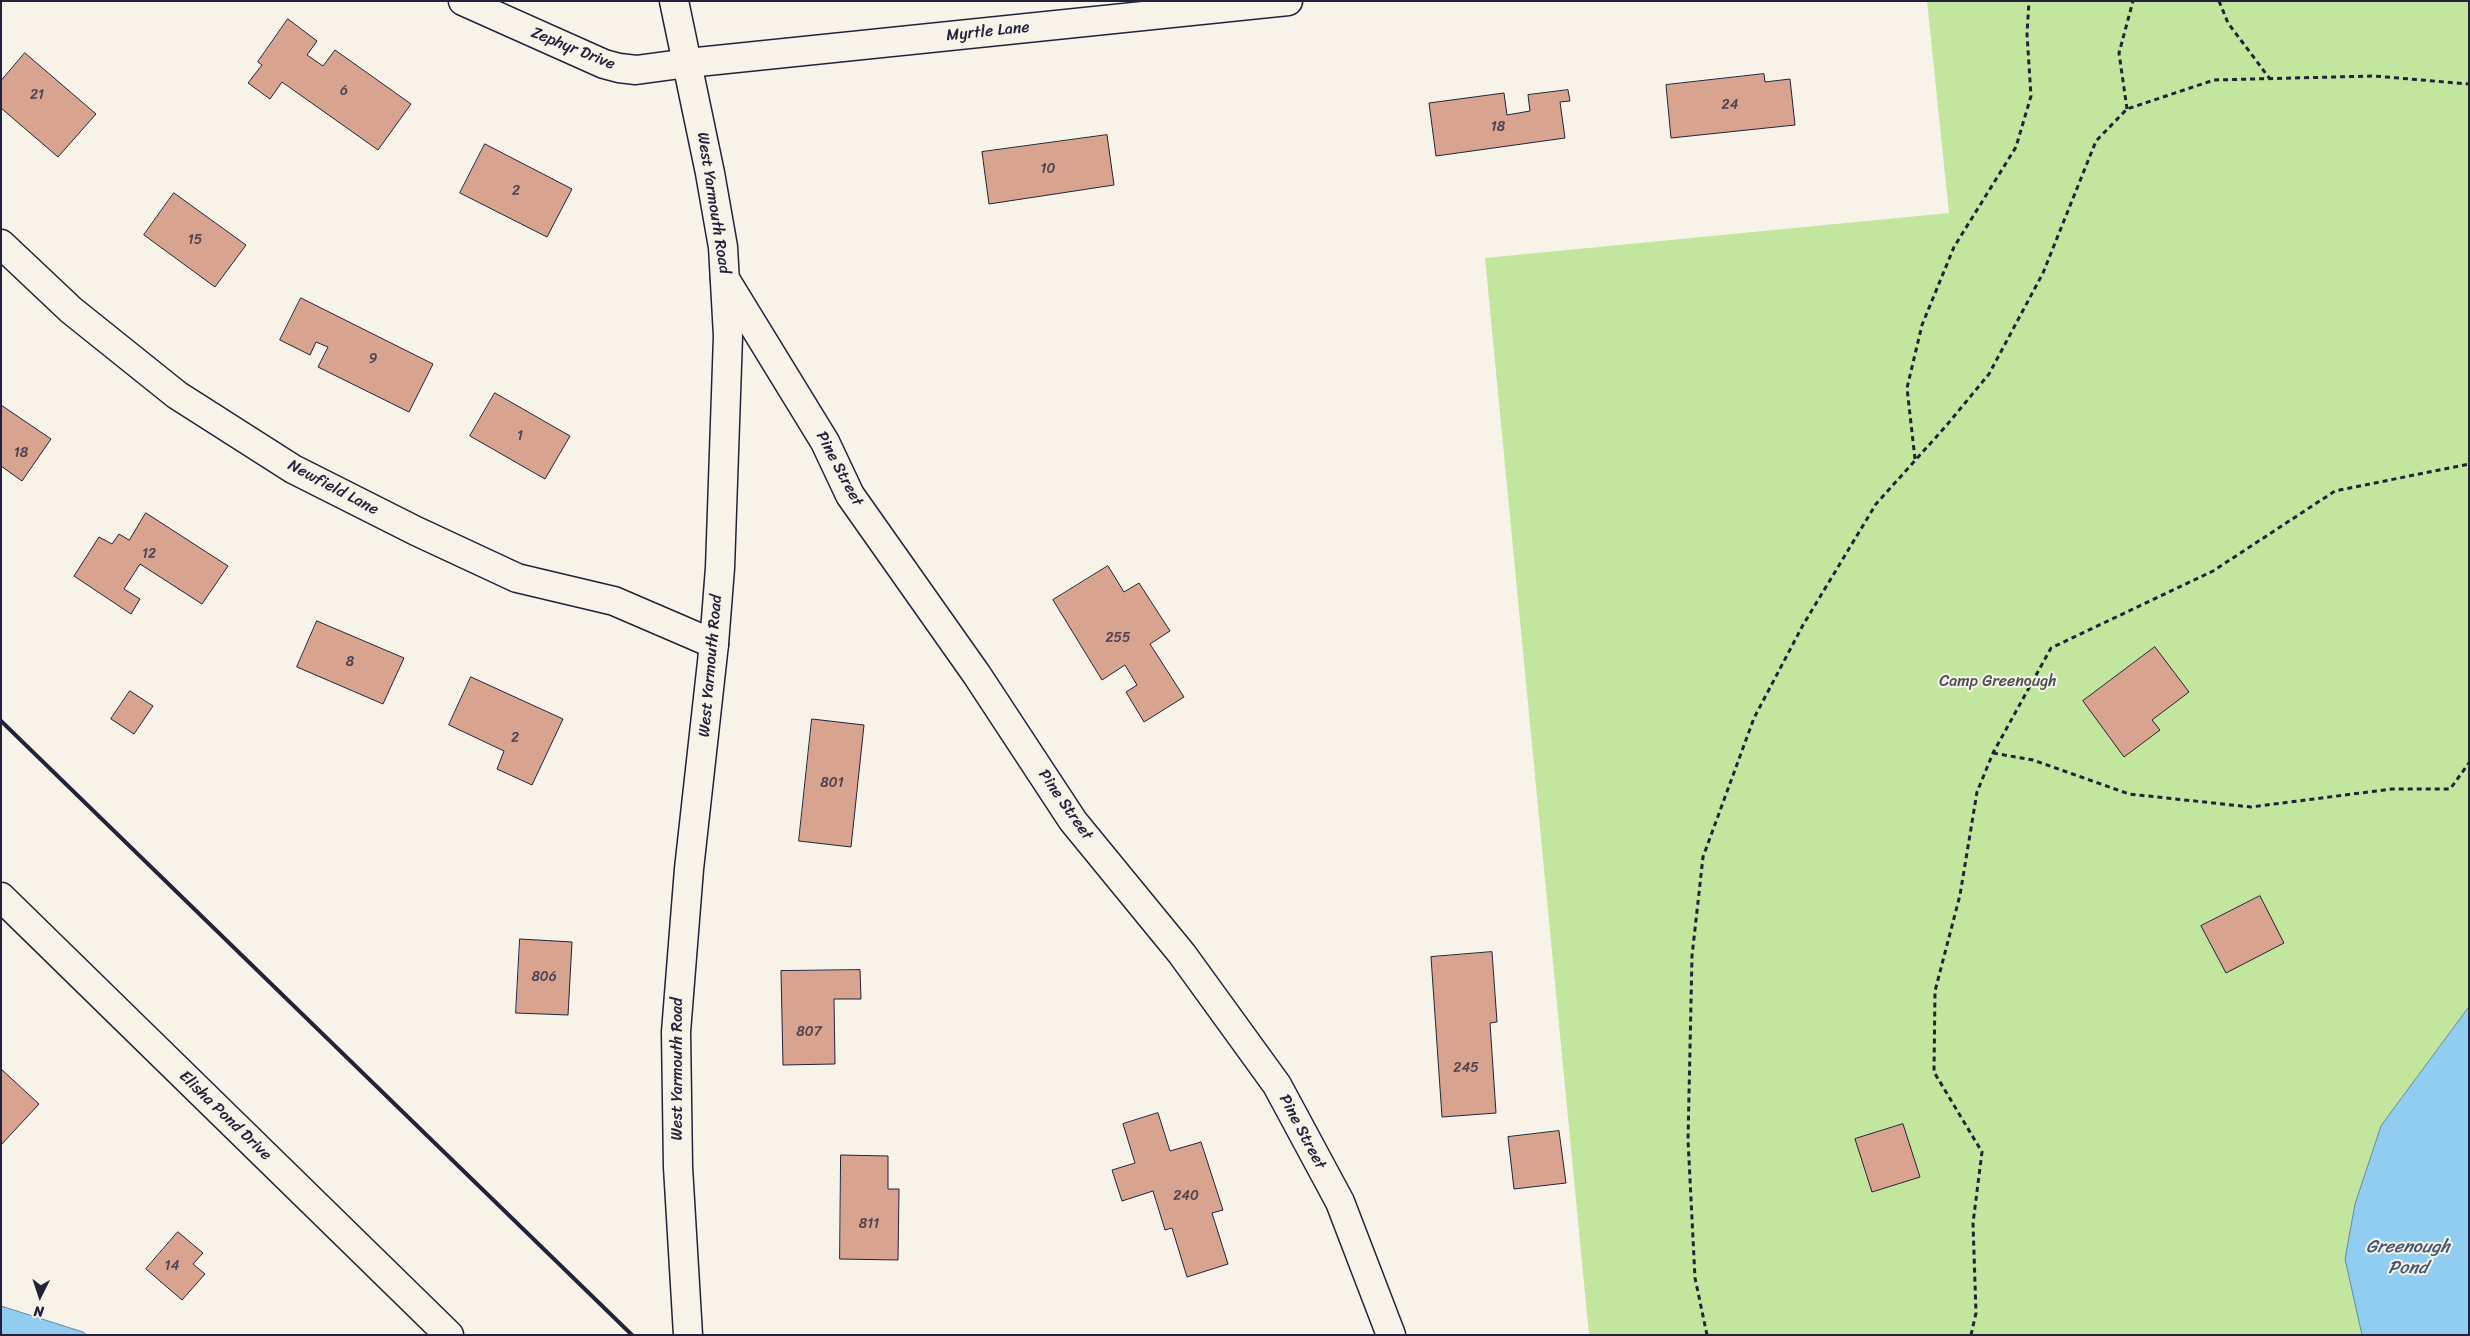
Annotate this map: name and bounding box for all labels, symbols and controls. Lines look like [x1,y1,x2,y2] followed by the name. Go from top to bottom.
[945,18,1031,46] street label: Myrtle Lane
[528,23,618,75] street label: Zephyr Drive
[340,83,348,99] house number: 6
[30,87,44,103] house number: 21
[1722,97,1738,113] house number: 24
[1491,119,1505,135] house number: 18
[692,131,734,275] street label: West Yarmouth Road
[1041,161,1055,177] house number: 10
[512,183,520,199] house number: 2
[188,232,202,248] house number: 15
[369,351,377,367] house number: 9
[517,428,523,444] house number: 1
[811,428,867,510] street label: Pine Street
[14,445,28,461] house number: 18
[284,456,382,520] street label: Newfield Lane
[142,546,156,562] house number: 12
[695,594,727,738] street label: West Yarmouth Road
[1105,630,1131,646] house number: 255
[346,654,354,670] house number: 8
[1939,672,2057,692] park label: Camp Greenough
[511,730,519,746] house number: 2
[1034,766,1096,844] street label: Pine Street
[820,775,844,791] house number: 801
[531,969,557,985] house number: 806
[668,997,688,1141] street label: West Yarmouth Road
[796,1024,822,1040] house number: 807
[1453,1060,1479,1076] house number: 245
[175,1067,275,1165] street label: Elisha Pond Drive
[1274,1091,1330,1173] street label: Pine Street
[1173,1188,1199,1204] house number: 240
[859,1216,879,1232] house number: 811
[2366,1236,2450,1278] water label: Greenough Pond
[165,1258,179,1274] house number: 14
[15,1271,65,1321] north arrow
[33,1299,45,1324] text: N

